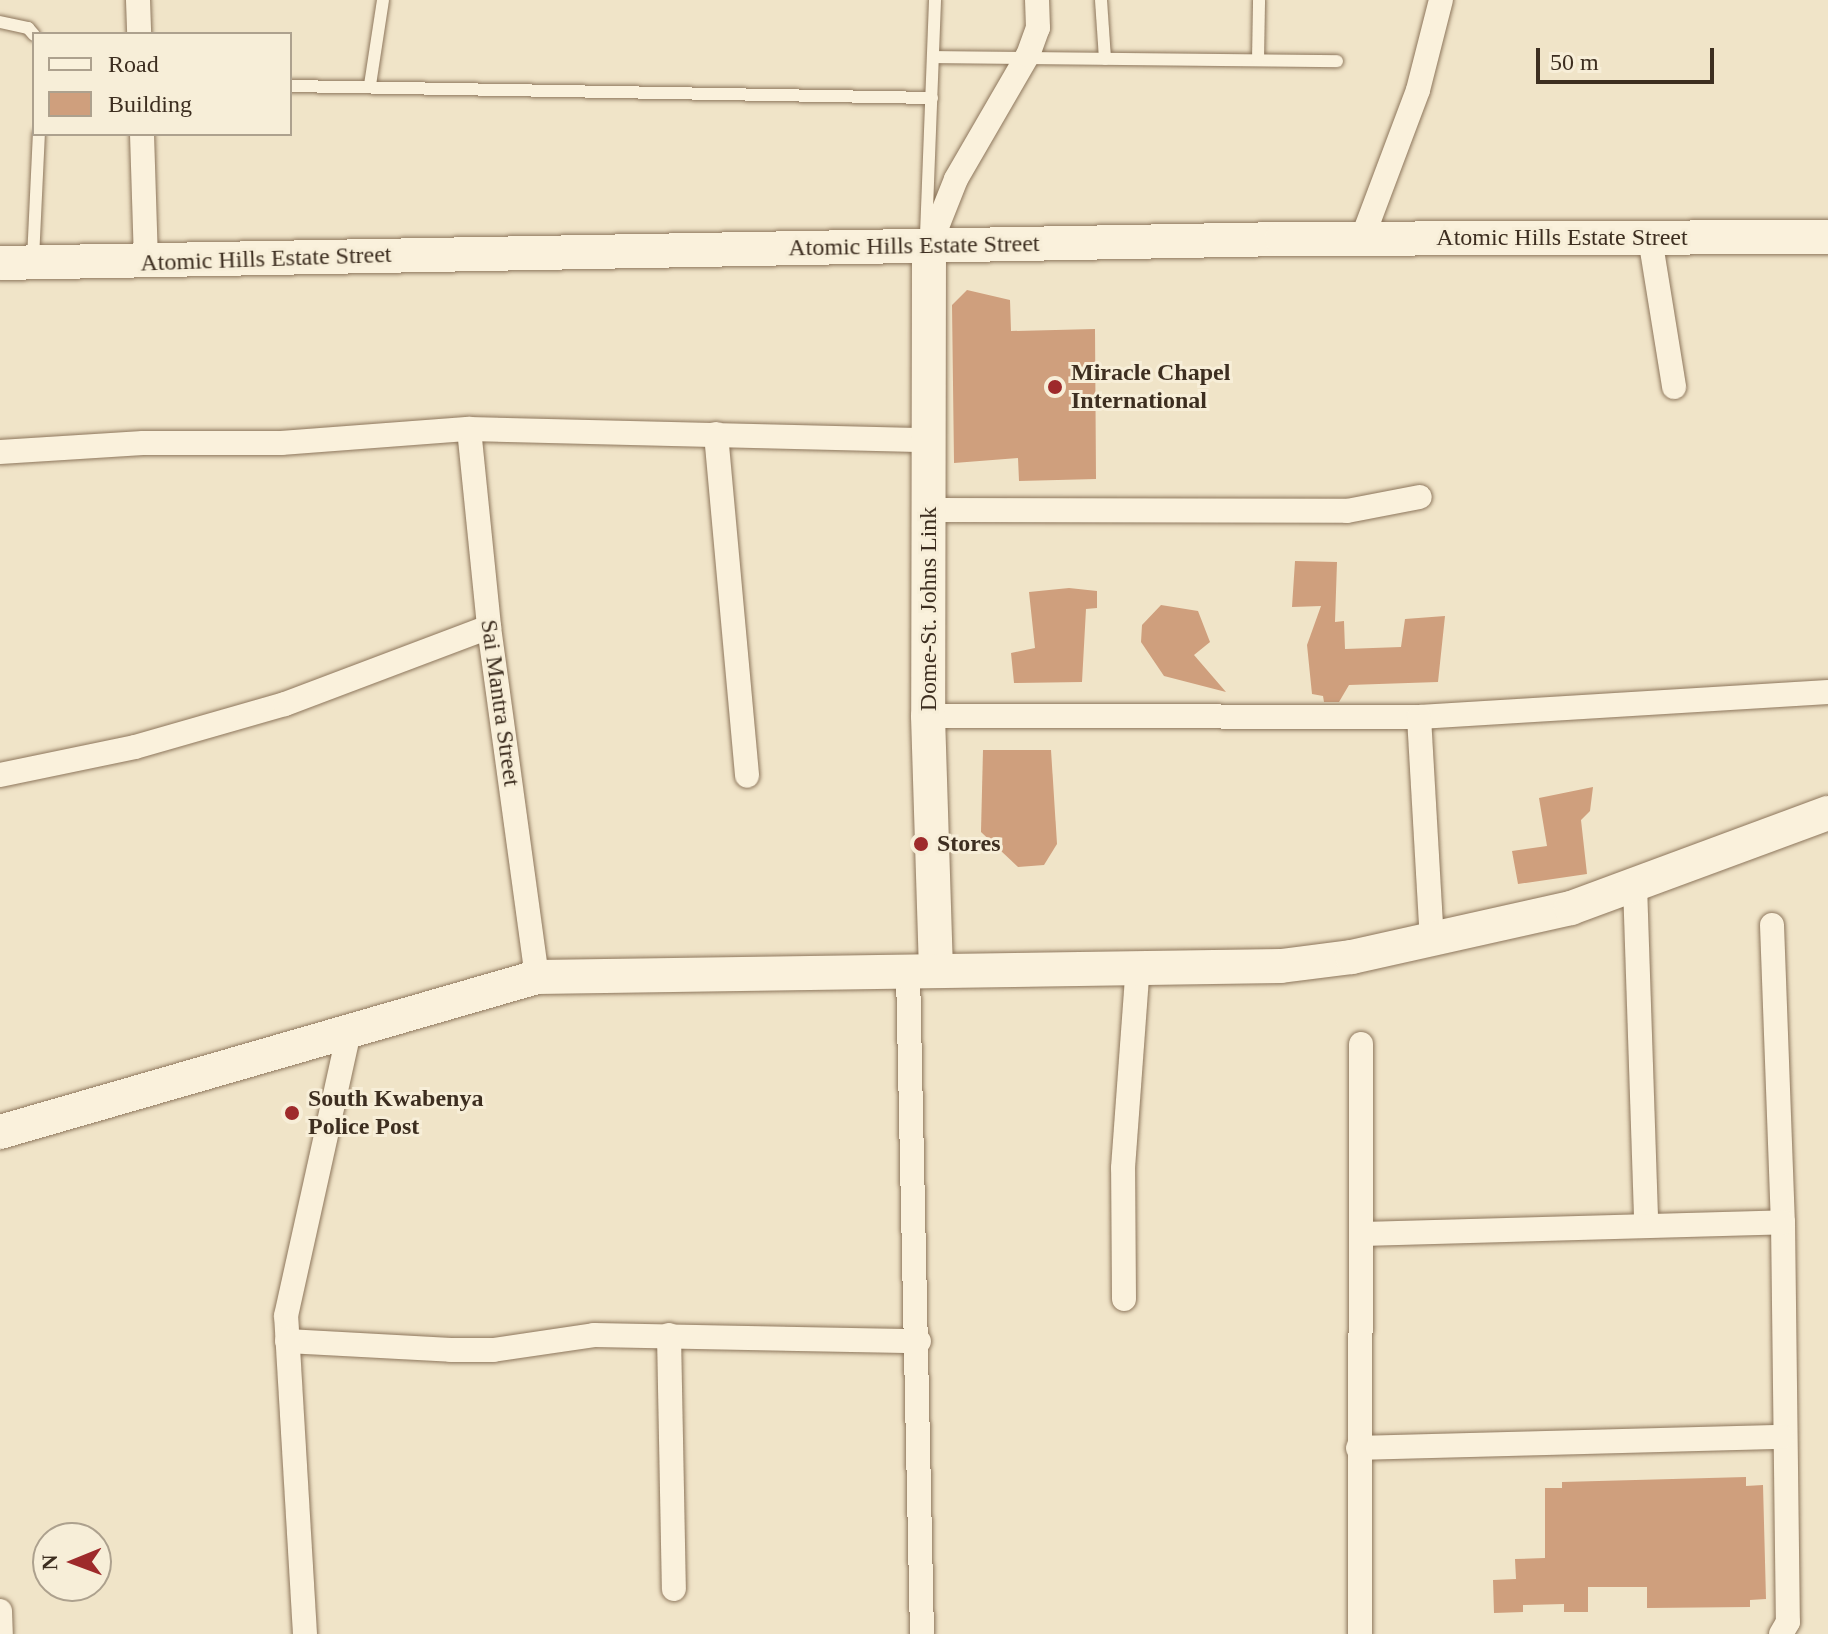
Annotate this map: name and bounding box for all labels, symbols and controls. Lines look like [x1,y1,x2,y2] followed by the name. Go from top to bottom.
[32,32,292,136] legend
[1540,32,1718,82] scale bar
[1550,49,1599,75] text: 50 m
[108,51,159,77] text: Road
[108,91,192,117] text: Building
[1436,224,1688,252] street label: Atomic Hills Estate Street
[788,229,1040,263] street label: Atomic Hills Estate Street
[140,240,392,278] street label: Atomic Hills Estate Street
[1071,359,1230,415] place label: Miracle Chapel International
[1046,378,1064,396] marker: Miracle Chapel International
[915,507,943,711] street label: Dome-St. Johns Link
[474,618,526,788] street label: Sai Mantra Street
[937,830,1001,858] place label: Stores
[912,835,930,853] marker: Stores
[308,1085,483,1141] place label: South Kwabenya Police Post
[283,1104,301,1122] marker: South Kwabenya Police Post
[32,1522,112,1602] north arrow
[37,1554,62,1571] text: N

